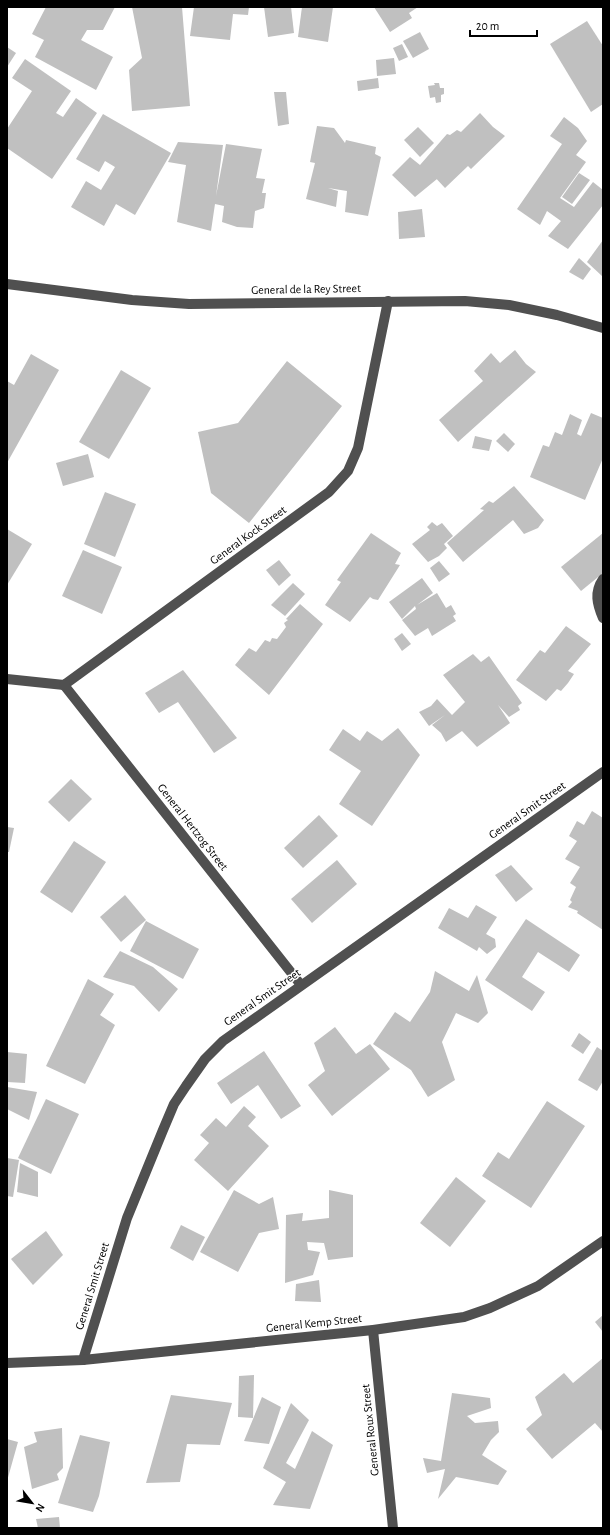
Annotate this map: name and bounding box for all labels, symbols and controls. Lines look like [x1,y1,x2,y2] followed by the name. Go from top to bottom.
[470,12,537,38] scale bar
[476,20,499,32] text: 20 m
[251,282,361,297] street label: General de la Rey Street
[208,503,288,567] street label: General Kock Street
[486,779,568,841] street label: General Smit Street
[156,781,231,873] street label: General Hertzog Street
[221,966,303,1028] street label: General Smit Street
[73,1241,111,1331] street label: General Smit Street
[266,1312,363,1334] street label: General Kemp Street
[359,1383,381,1476] street label: General Roux Street
[12,1483,52,1523] north arrow
[33,1502,47,1514] text: N

